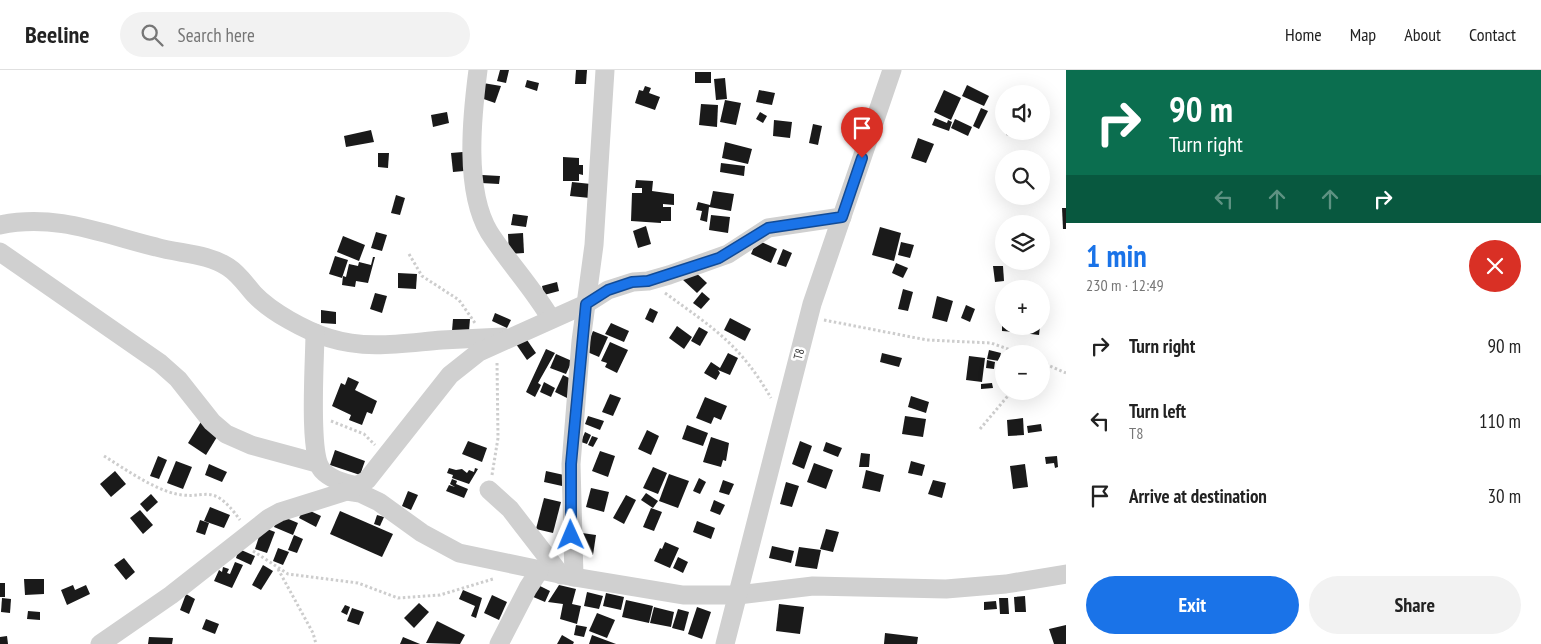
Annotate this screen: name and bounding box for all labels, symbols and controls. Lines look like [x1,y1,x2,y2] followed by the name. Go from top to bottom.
[120,12,470,57] search box
[25,19,90,50] text: Beeline
[138,21,166,49] icon: search
[178,23,255,47] text: Search here
[1285,23,1322,46] text: Home
[1350,23,1376,46] text: Map
[1404,23,1441,46] text: About
[1469,23,1516,46] text: Contact
[995,85,1050,400] map controls
[995,85,1050,140] button: sound
[1169,86,1233,132] text: 90 m
[1086,90,1151,155] icon: right
[841,107,883,158] pin
[848,114,876,142] icon: arrive
[1169,130,1243,158] text: Turn right
[995,150,1050,205] button: search
[1210,185,1238,213] icon: left
[1263,185,1291,213] icon: ahead
[1316,185,1344,213] icon: ahead
[1369,185,1397,213] icon: right
[995,215,1050,270] button: layers
[1086,236,1147,275] text: 1 min
[1469,240,1521,292] button: close
[1086,275,1164,295] text: 230 m · 12:49
[995,280,1050,335] button: +
[1086,332,1114,360] icon: right
[1129,334,1195,358] text: Turn right
[1488,334,1521,358] text: 90 m
[995,345,1050,400] button: −
[790,347,807,361] street label: T8
[1129,399,1186,423] text: Turn left
[1086,407,1114,435] icon: left
[1479,409,1521,433] text: 110 m
[1129,423,1143,443] text: T8
[1086,482,1114,510] icon: arrive
[1129,484,1267,508] text: Arrive at destination
[1488,484,1521,508] text: 30 m
[544,508,596,560] position arrow
[1086,576,1299,634] button: Exit
[1309,576,1521,634] button: Share

